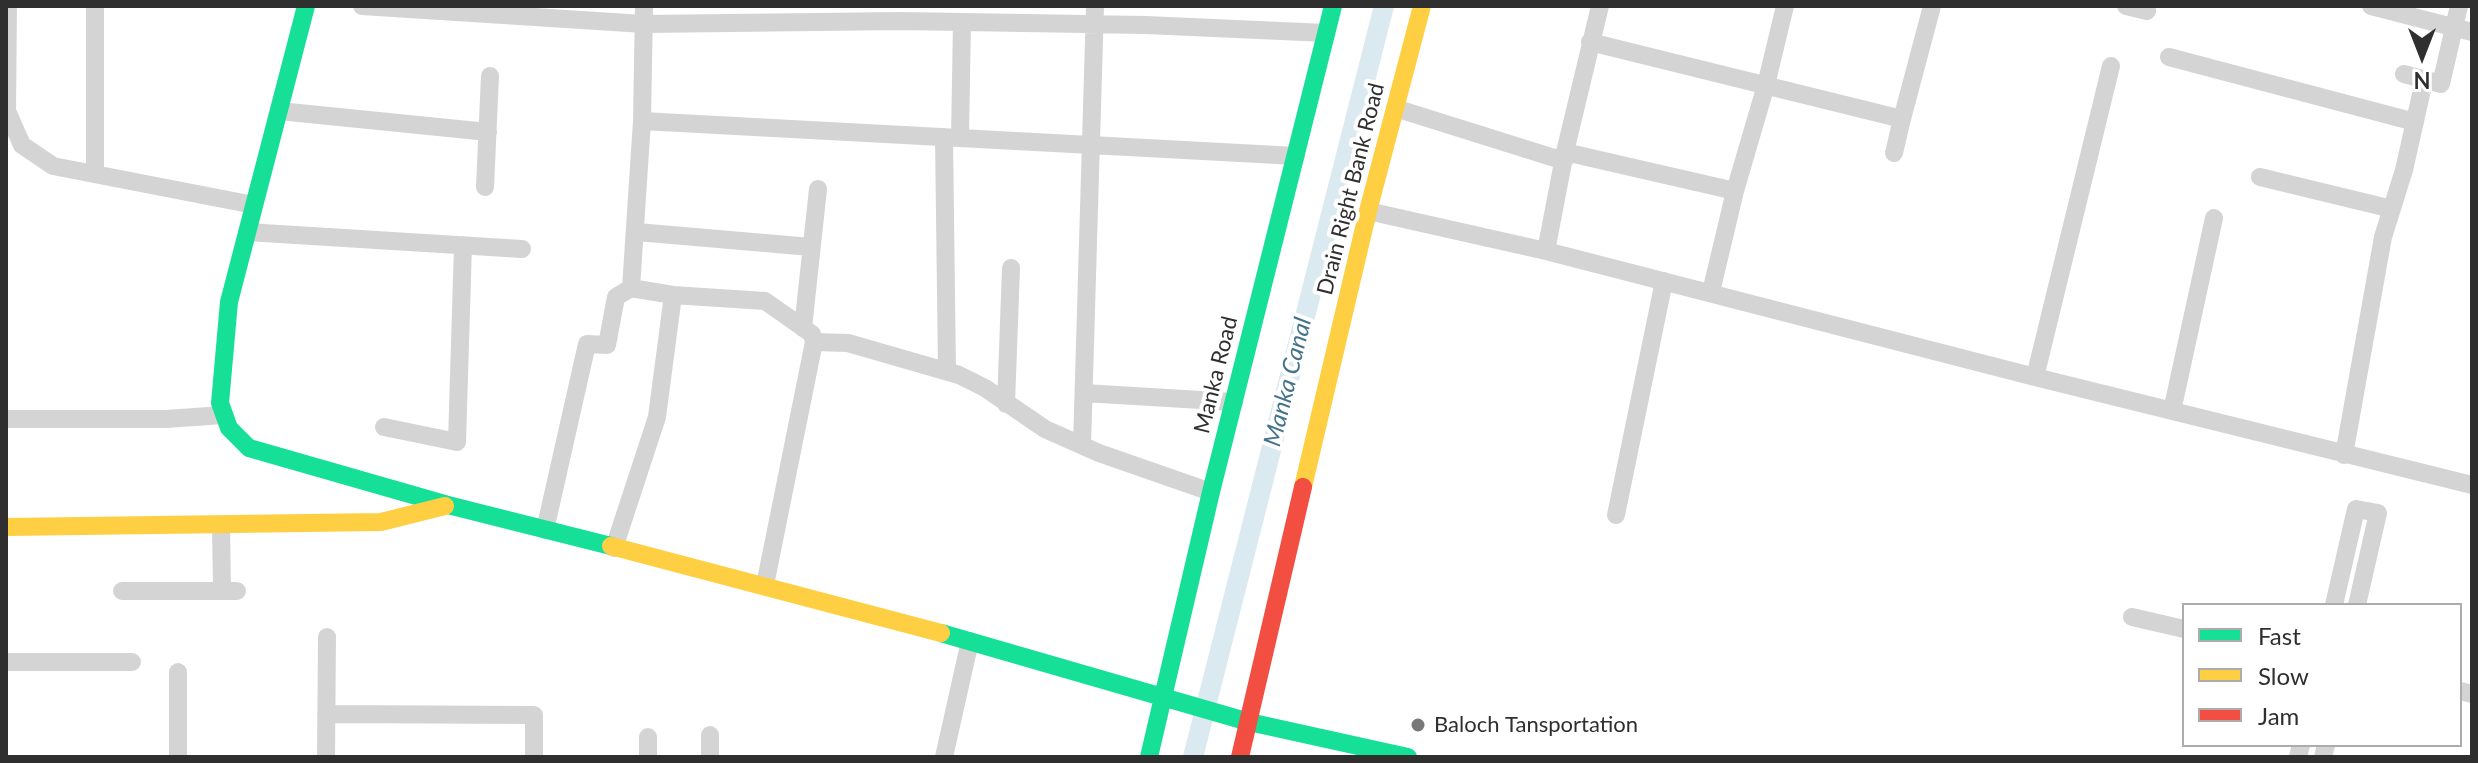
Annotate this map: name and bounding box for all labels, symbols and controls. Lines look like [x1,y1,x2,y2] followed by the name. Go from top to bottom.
[2382,16,2462,96] north arrow
[2414,67,2430,94] text: N
[1312,80,1390,298] street label: Drain Right Bank Road
[1189,314,1243,436] street label: Manka Road
[1258,315,1318,449] water label: Manka Canal
[2182,603,2462,747] legend
[2258,621,2301,650] text: Fast
[2258,661,2309,690] text: Slow
[2258,701,2299,730] text: Jam
[1434,712,1638,738] place label: Baloch Tansportation
[1409,716,1427,734] marker: Baloch Tansportation

